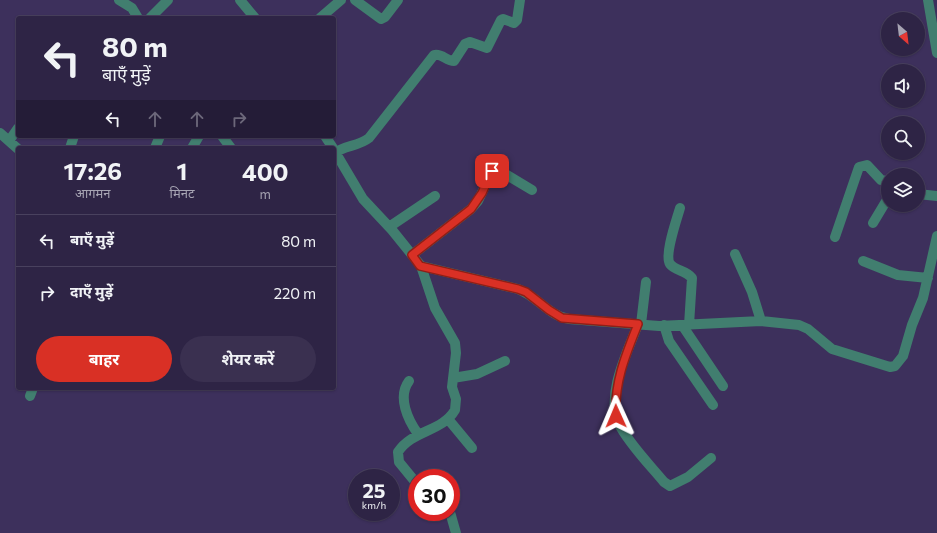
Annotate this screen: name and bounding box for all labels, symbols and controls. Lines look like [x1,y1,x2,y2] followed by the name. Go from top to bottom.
[881,12,925,56] north arrow
[881,12,925,212] map controls
[102,29,168,63] text: 80 m
[36,32,88,84] icon: left
[102,63,151,85] text: बाएँ मुड़ें
[881,64,925,108] button: sound
[102,108,124,130] icon: left
[144,108,166,130] icon: ahead
[186,108,208,130] icon: ahead
[228,108,250,130] icon: right
[881,116,925,160] button: search
[475,154,509,188] pin
[63,156,122,185] text: 17:26
[177,156,187,185] text: 1
[242,157,289,186] text: 400
[481,160,503,182] icon: arrive
[881,168,925,212] button: layers
[75,185,111,201] text: आगमन
[170,185,194,201] text: मिनट
[260,186,271,202] text: m
[36,230,58,252] icon: left
[70,230,114,248] text: बाएँ मुड़ें
[281,232,316,250] text: 80 m
[36,282,58,304] icon: right
[70,282,113,300] text: दाएँ मुड़ें
[274,284,316,302] text: 220 m
[36,336,172,382] button: बाहर
[180,336,316,382] button: शेयर करें
[595,395,637,437] position arrow
[408,469,460,521] speed limit sign: 30
[362,478,386,502] text: 25
[362,499,386,511] text: km/h

